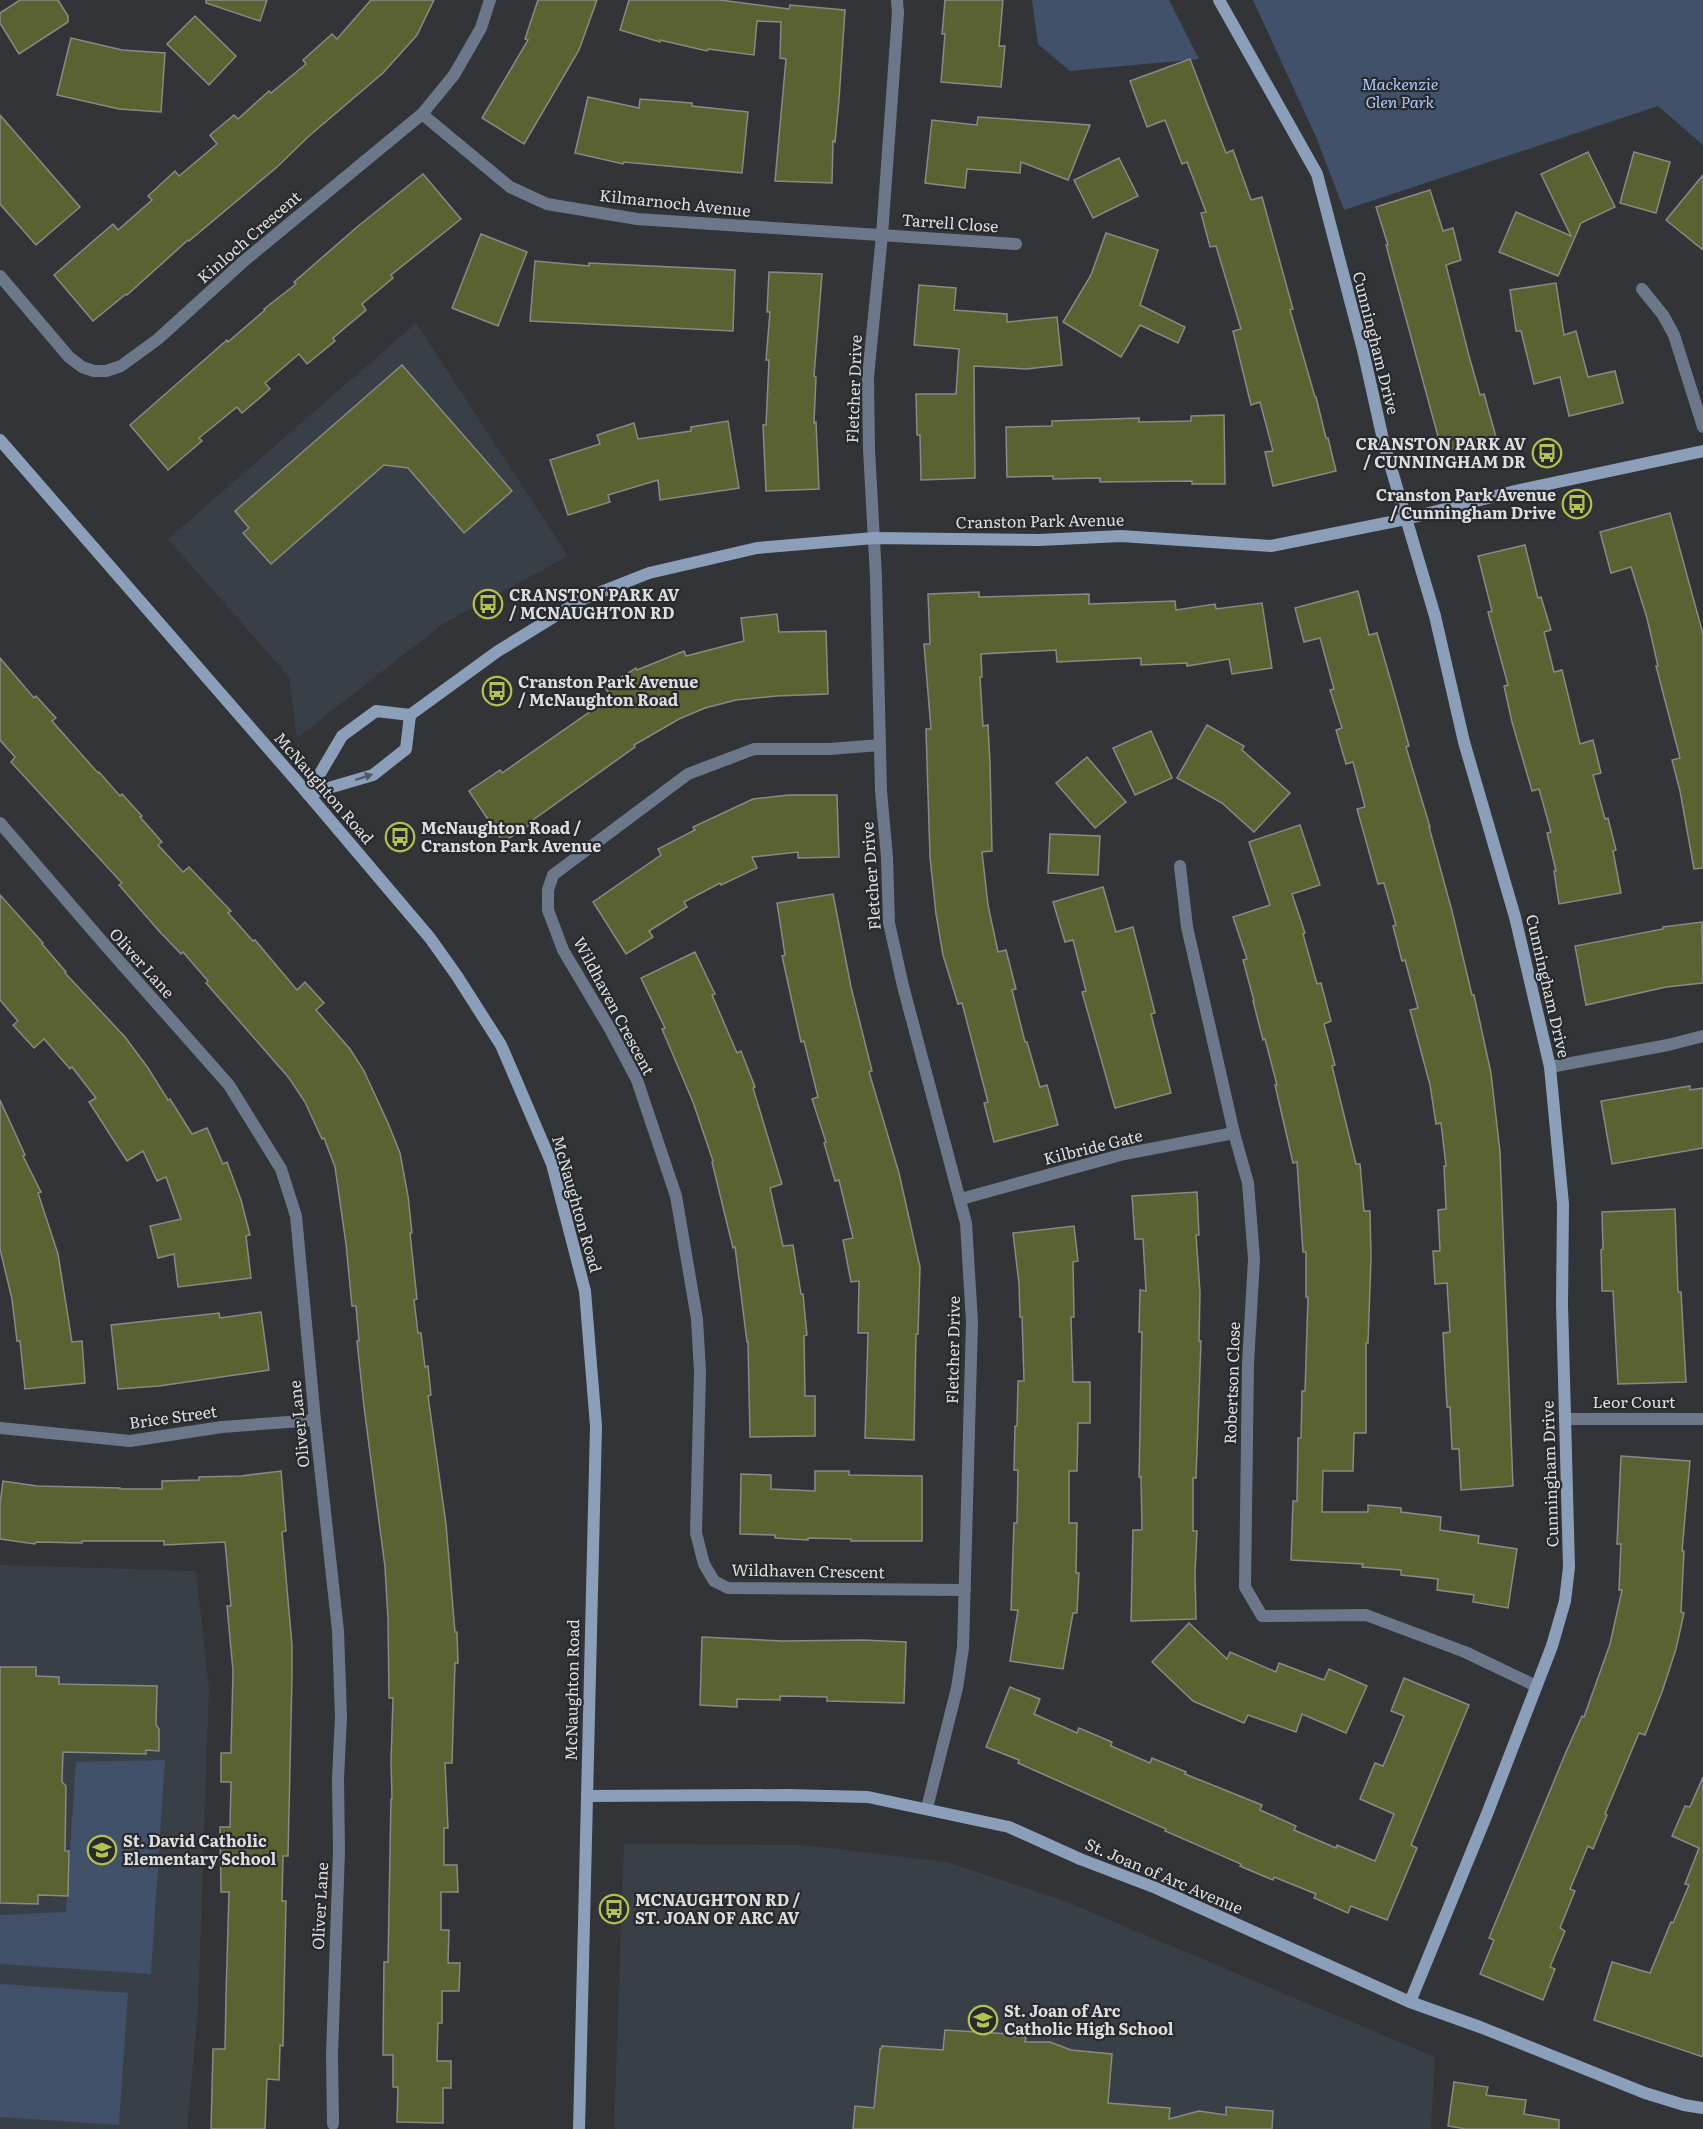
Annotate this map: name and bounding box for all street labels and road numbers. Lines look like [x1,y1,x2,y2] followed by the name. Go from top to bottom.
[598,182,752,222] street label: Kilmarnoch Avenue
[191,184,306,288] street label: Kinloch Crescent
[901,207,999,237] street label: Tarrell Close
[1348,269,1406,417] street label: Cunningham Drive
[839,334,867,444] street label: Fletcher Drive
[955,507,1124,533] street label: Cranston Park Avenue
[269,726,380,849] street label: McNaughton Road
[854,821,886,931] street label: Fletcher Drive
[1521,912,1577,1060] street label: Cunningham Drive
[104,922,181,1003] street label: Oliver Lane
[568,932,662,1079] street label: Wildhaven Crescent
[1041,1122,1145,1170] street label: Kilbride Gate
[547,1132,609,1275] street label: McNaughton Road
[939,1296,965,1404] street label: Fletcher Drive
[1217,1321,1245,1445] street label: Robertson Close
[281,1379,315,1469] street label: Oliver Lane
[1592,1389,1676,1413] street label: Leor Court
[127,1398,219,1434] street label: Brice Street
[1534,1400,1564,1548] street label: Cunningham Drive
[731,1557,886,1583] street label: Wildhaven Crescent
[558,1619,584,1761] street label: McNaughton Road
[1082,1831,1247,1919] street label: St. Joan of Arc Avenue
[305,1862,333,1950] street label: Oliver Lane

